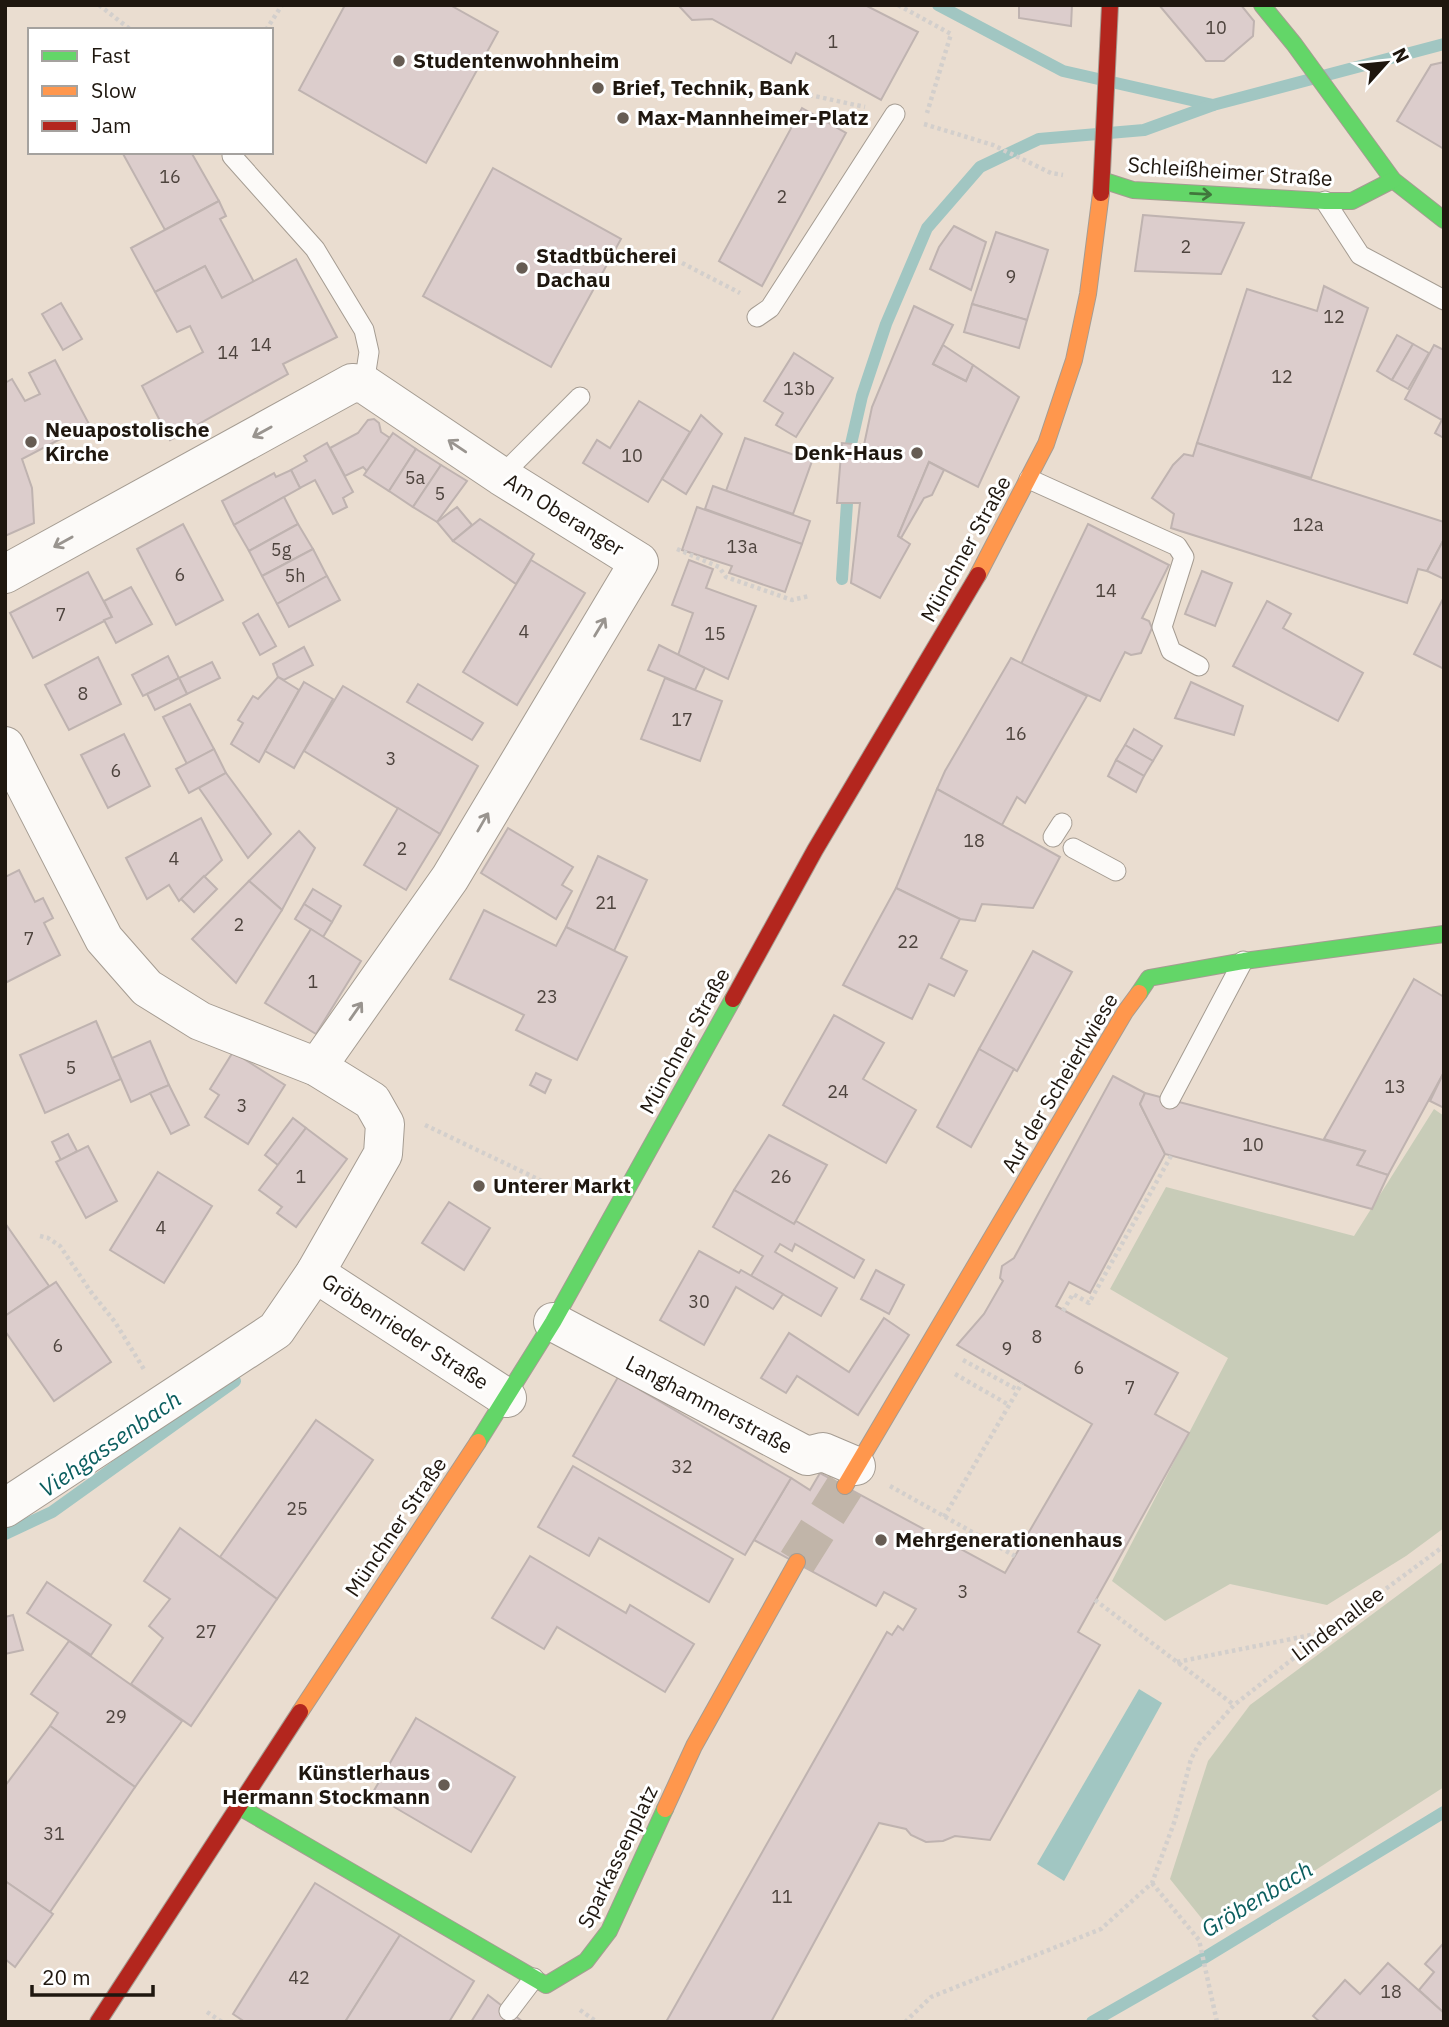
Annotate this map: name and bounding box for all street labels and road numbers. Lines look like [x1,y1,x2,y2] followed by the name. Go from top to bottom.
[1127,150,1333,192] street label: Schleißheimer Straße
[499,466,630,562] street label: Am Oberanger
[913,470,1017,627] street label: Münchner Straße
[632,962,736,1119] street label: Münchner Straße
[994,988,1124,1177] street label: Auf der Scheierlwiese
[317,1267,494,1396] street label: Gröbenrieder Straße
[621,1348,798,1460] street label: Langhammerstraße
[338,1451,452,1602] street label: Münchner Straße
[1285,1579,1389,1667] street label: Lindenallee
[570,1780,664,1933] street label: Sparkassenplatz

